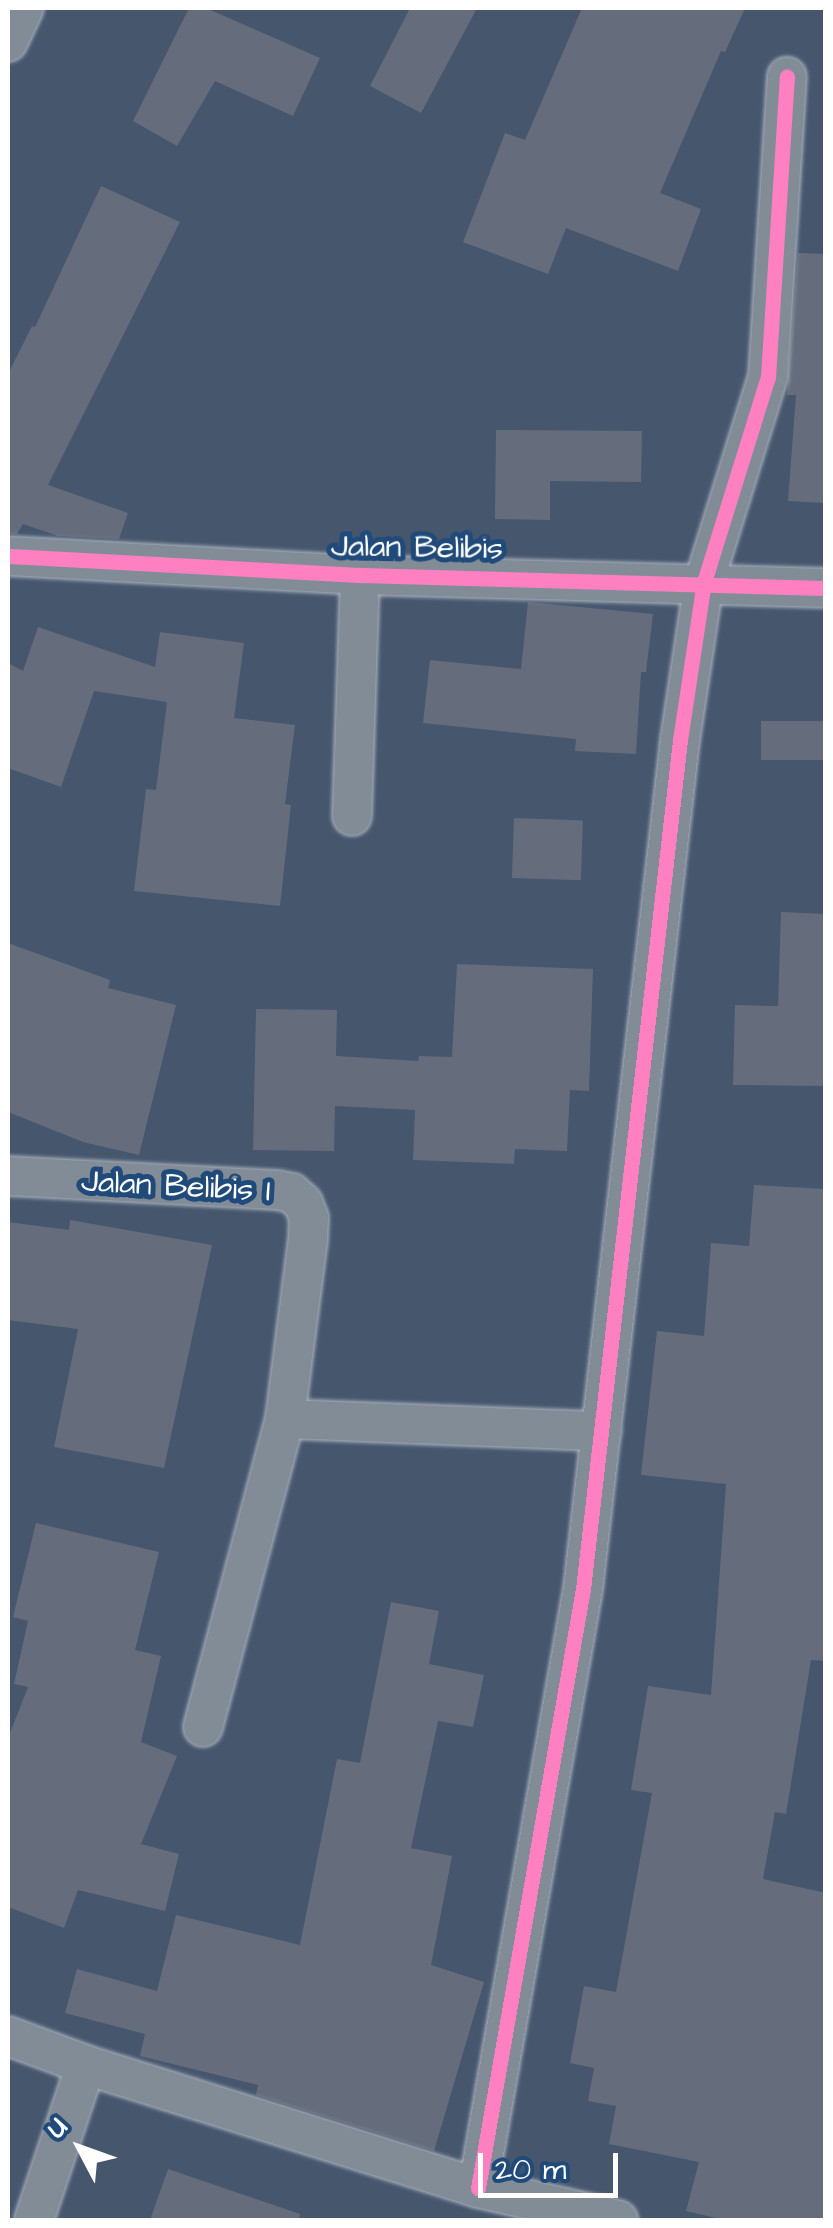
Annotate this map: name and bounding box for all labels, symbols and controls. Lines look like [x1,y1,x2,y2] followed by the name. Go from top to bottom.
[331,527,503,569] street label: Jalan Belibis
[80,1163,272,1211] street label: Jalan Belibis I
[30,2098,130,2198] north arrow
[37,2109,77,2147] text: U
[483,2133,623,2195] scale bar
[495,2149,566,2191] text: 20 m

